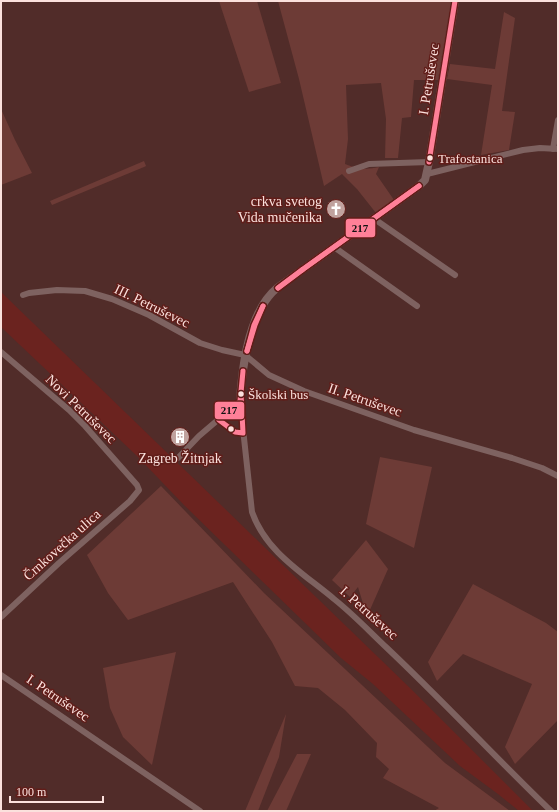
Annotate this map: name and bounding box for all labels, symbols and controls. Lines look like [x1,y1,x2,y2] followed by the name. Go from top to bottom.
[416,42,442,116] street label: I. Petruševec
[438,151,503,166] place label: Trafostanica
[425,153,435,163] marker: Trafostanica
[238,194,323,225] place label: crkva svetog Vida mučenika
[325,198,347,220] church icon: crkva svetog Vida mučenika
[345,218,376,238] line badge: 217
[352,222,369,234] text: 217
[112,281,192,331] street label: III. Petruševec
[43,372,119,446] street label: Novi Petruševec
[326,380,404,420] street label: II. Petruševec
[248,387,308,402] place label: Školski bus
[236,389,246,399] marker: Školski bus
[214,401,245,420] line badge: 217
[221,404,238,416] text: 217
[226,424,236,434] unlabelled marker
[169,426,191,448] building icon: Zagreb Žitnjak
[138,450,222,466] place label: Zagreb Žitnjak
[20,505,104,583] street label: Črnkovečka ulica
[337,583,401,643] street label: I. Petruševec
[24,672,92,724] street label: I. Petruševec
[10,778,103,804] scale bar
[16,785,47,799] text: 100 m

